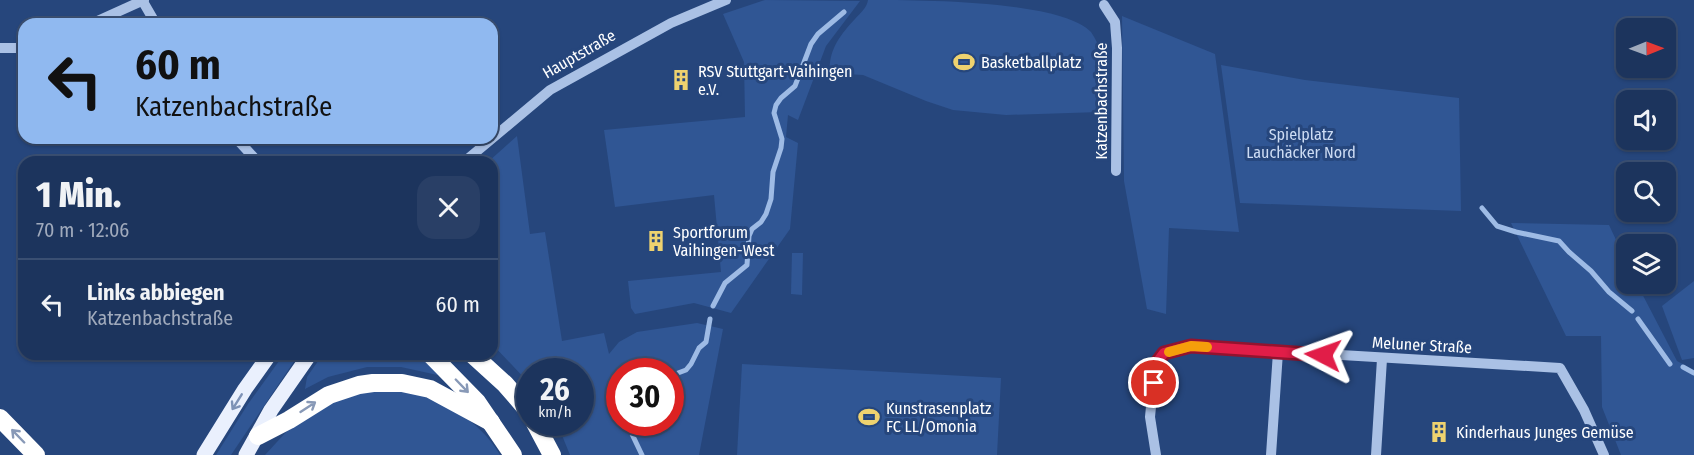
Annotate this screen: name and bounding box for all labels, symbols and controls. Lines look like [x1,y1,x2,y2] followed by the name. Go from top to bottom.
[1616,18,1676,78] north arrow
[1616,18,1676,294] map controls
[539,25,619,83] street label: Hauptstraße
[135,40,221,90] text: 60 m
[36,42,114,120] icon: left
[1092,42,1111,159] street label: Katzenbachstraße
[952,50,976,74] sports icon: Basketballplatz
[981,53,1081,72] place label: Basketballplatz
[698,62,853,99] place label: RSV Stuttgart-Vaihingen e.V.
[669,68,693,92] building icon: RSV Stuttgart-Vaihingen e.V.
[1616,90,1676,150] button: sound
[135,91,332,123] text: Katzenbachstraße
[1246,125,1356,162] park label: Spielplatz Lauchäcker Nord
[1616,162,1676,222] button: search
[36,173,121,217] text: 1 Min.
[417,176,480,239] button: close
[36,218,129,242] text: 70 m · 12:06
[673,223,775,260] place label: Sportforum Vaihingen-West
[644,229,668,253] building icon: Sportforum Vaihingen-West
[1616,234,1676,294] button: layers
[87,279,225,306] text: Links abbiegen
[36,288,69,321] icon: left
[436,291,480,318] text: 60 m
[87,306,233,330] text: Katzenbachstraße
[1291,323,1355,387] position arrow
[1372,333,1473,357] street label: Meluner Straße
[1128,357,1179,408] pin
[606,358,684,436] speed limit sign: 30
[1137,366,1170,399] icon: arrive
[540,372,570,408] text: 26
[455,379,469,394] one-way arrow
[230,393,242,410] one-way arrow
[886,399,991,436] place label: Kunstrasenplatz FC LL/Omonia
[299,401,316,413] one-way arrow
[538,403,572,421] text: km/h
[857,405,881,429] sports icon: Kunstrasenplatz FC LL/Omonia
[1427,420,1451,444] building icon: Kinderhaus Junges Gemüse
[1456,423,1634,442] place label: Kinderhaus Junges Gemüse
[11,429,25,444] one-way arrow

